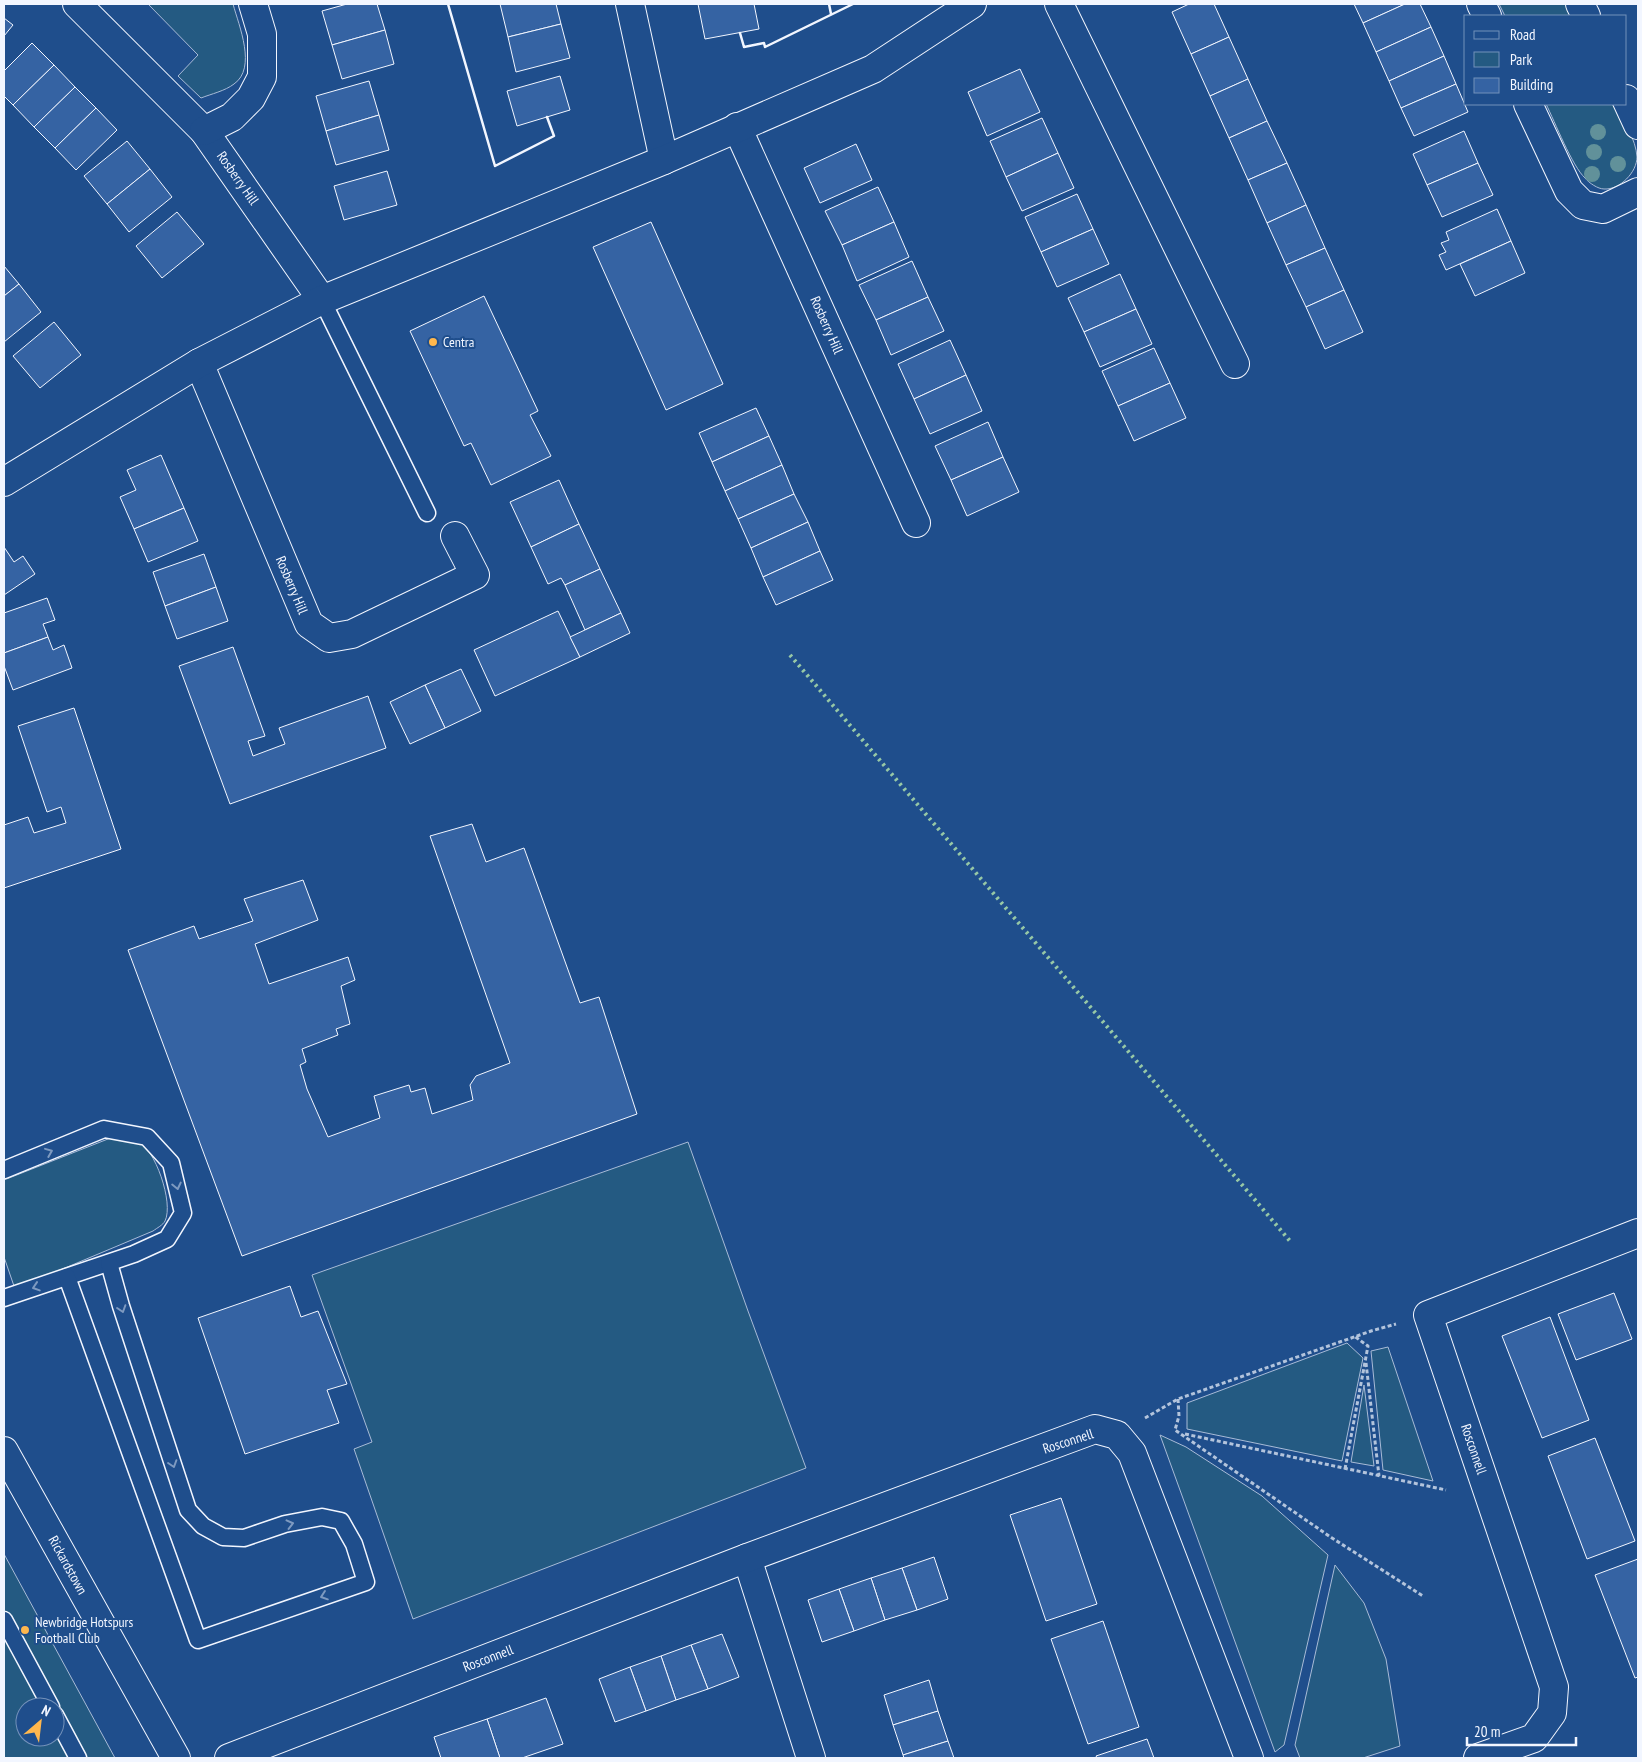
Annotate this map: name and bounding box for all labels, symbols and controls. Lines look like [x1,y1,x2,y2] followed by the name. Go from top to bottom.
[1464,15,1627,105] legend
[1510,25,1536,44] text: Road
[1510,50,1532,69] text: Park
[1510,75,1553,94] text: Building
[213,148,263,209] street label: Rosberry Hill
[806,293,848,357] street label: Rosberry Hill
[443,333,474,351] place label: Centra
[427,336,439,348] marker: Centra
[272,553,313,617] street label: Rosberry Hill
[44,1148,53,1158] one-way arrow
[171,1181,182,1190] one-way arrow
[33,1281,41,1291] one-way arrow
[116,1305,126,1313] one-way arrow
[1457,1421,1491,1477] street label: Rosconnell
[1040,1424,1096,1458] street label: Rosconnell
[167,1459,177,1467] one-way arrow
[285,1519,294,1530] one-way arrow
[44,1532,92,1598] street label: Rickardstown
[320,1590,328,1600] one-way arrow
[35,1613,133,1647] place label: Newbridge Hotspurs Football Club
[19,1624,31,1636] marker: Newbridge Hotspurs Football Club
[460,1640,516,1676] street label: Rosconnell
[15,1697,65,1747] north arrow
[39,1701,54,1720] text: N
[1467,1714,1576,1746] scale bar
[1474,1722,1500,1741] text: 20 m

